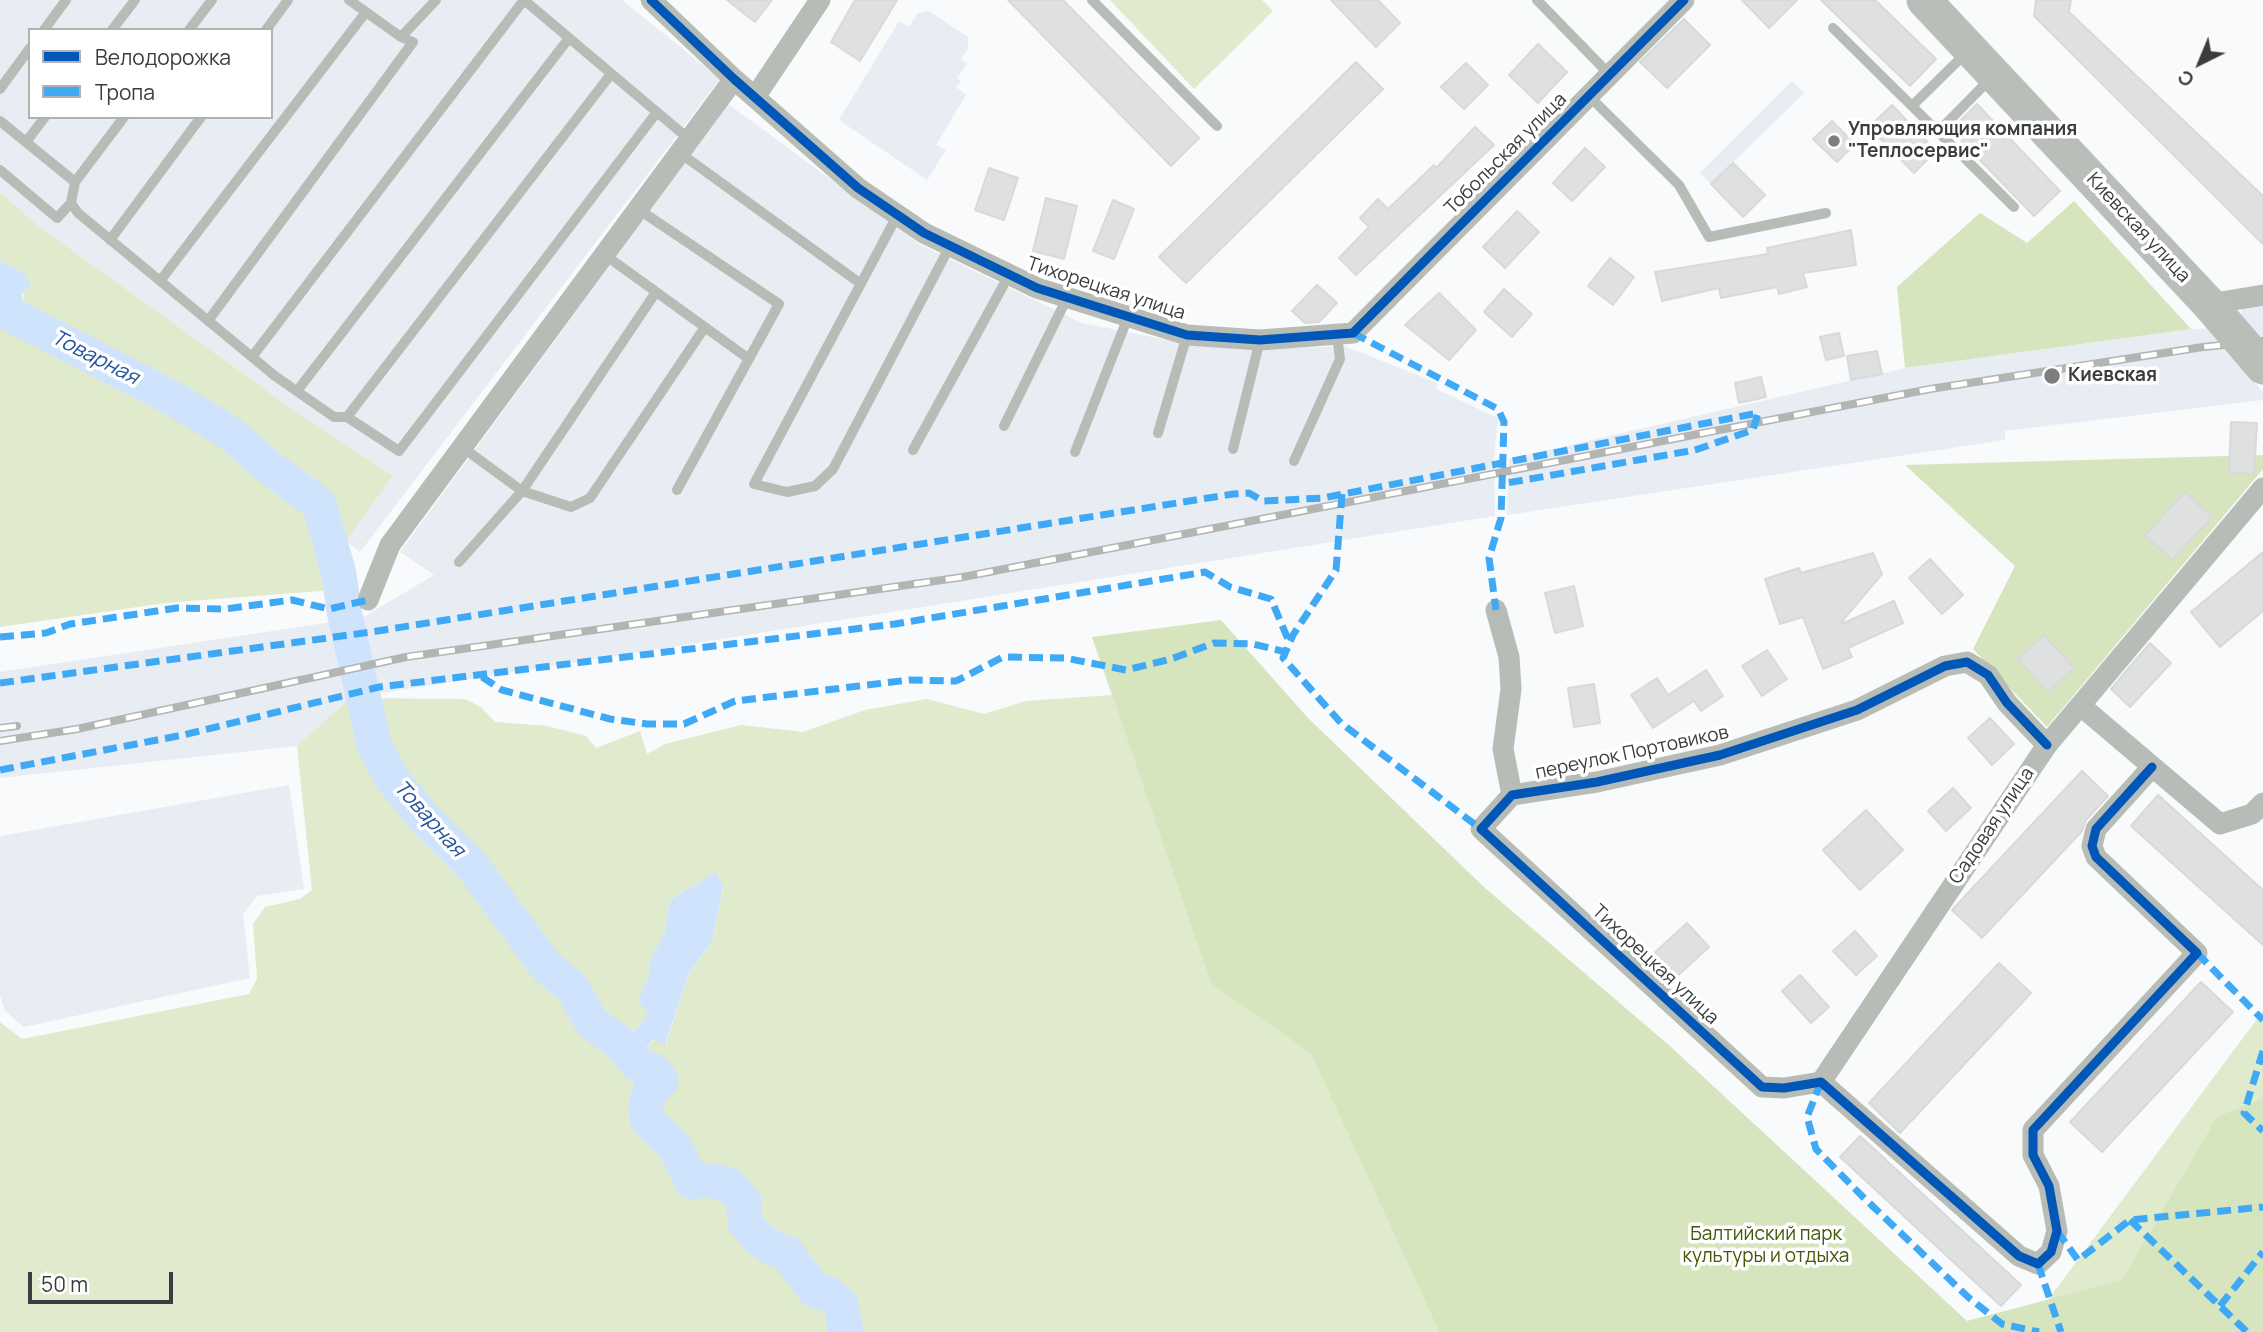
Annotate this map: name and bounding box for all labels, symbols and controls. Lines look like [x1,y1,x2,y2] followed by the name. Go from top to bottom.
[28,28,273,119] legend
[2165,28,2235,98] north arrow
[95,43,231,71] text: Велодорожка
[2172,64,2200,93] text: С
[95,78,155,106] text: Тропа
[1440,88,1572,220] street label: Тобольская улица
[1848,119,2077,163] place label: Упровляющия компания "Теплосервис"
[1826,133,1842,149] marker: Упровляющия компания "Теплосервис"
[2081,168,2195,288] street label: Киевская улица
[1024,253,1188,325] street label: Тихорецкая улица
[47,325,143,391] water label: Товарная
[2068,365,2157,387] place label: Киевская
[2042,366,2062,386] marker: Киевская
[1533,721,1731,785] street label: переулок Портовиков
[1945,763,2039,889] street label: Садовая улица
[388,776,470,862] water label: Товарная
[1587,900,1723,1030] street label: Тихорецкая улица
[1683,1224,1849,1268] park label: Балтийский парк культуры и отдыха
[32,1258,177,1302] scale bar
[41,1270,88,1298] text: 50 m

